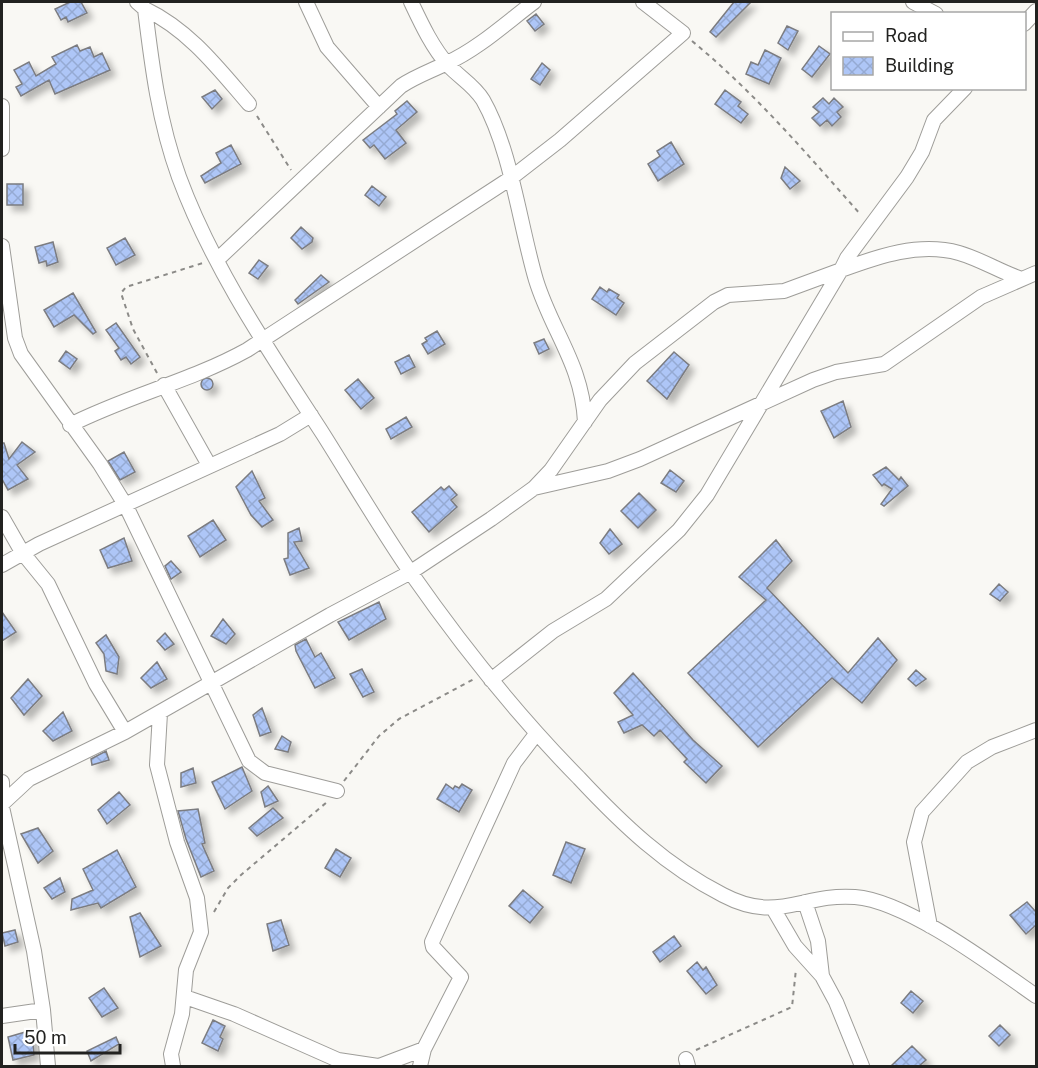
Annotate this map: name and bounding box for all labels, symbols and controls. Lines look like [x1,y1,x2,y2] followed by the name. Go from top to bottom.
[831,12,1026,90] legend
[885,25,928,46] text: Road
[885,55,954,76] text: Building
[15,1017,120,1055] scale bar
[24,1027,67,1048] text: 50 m

